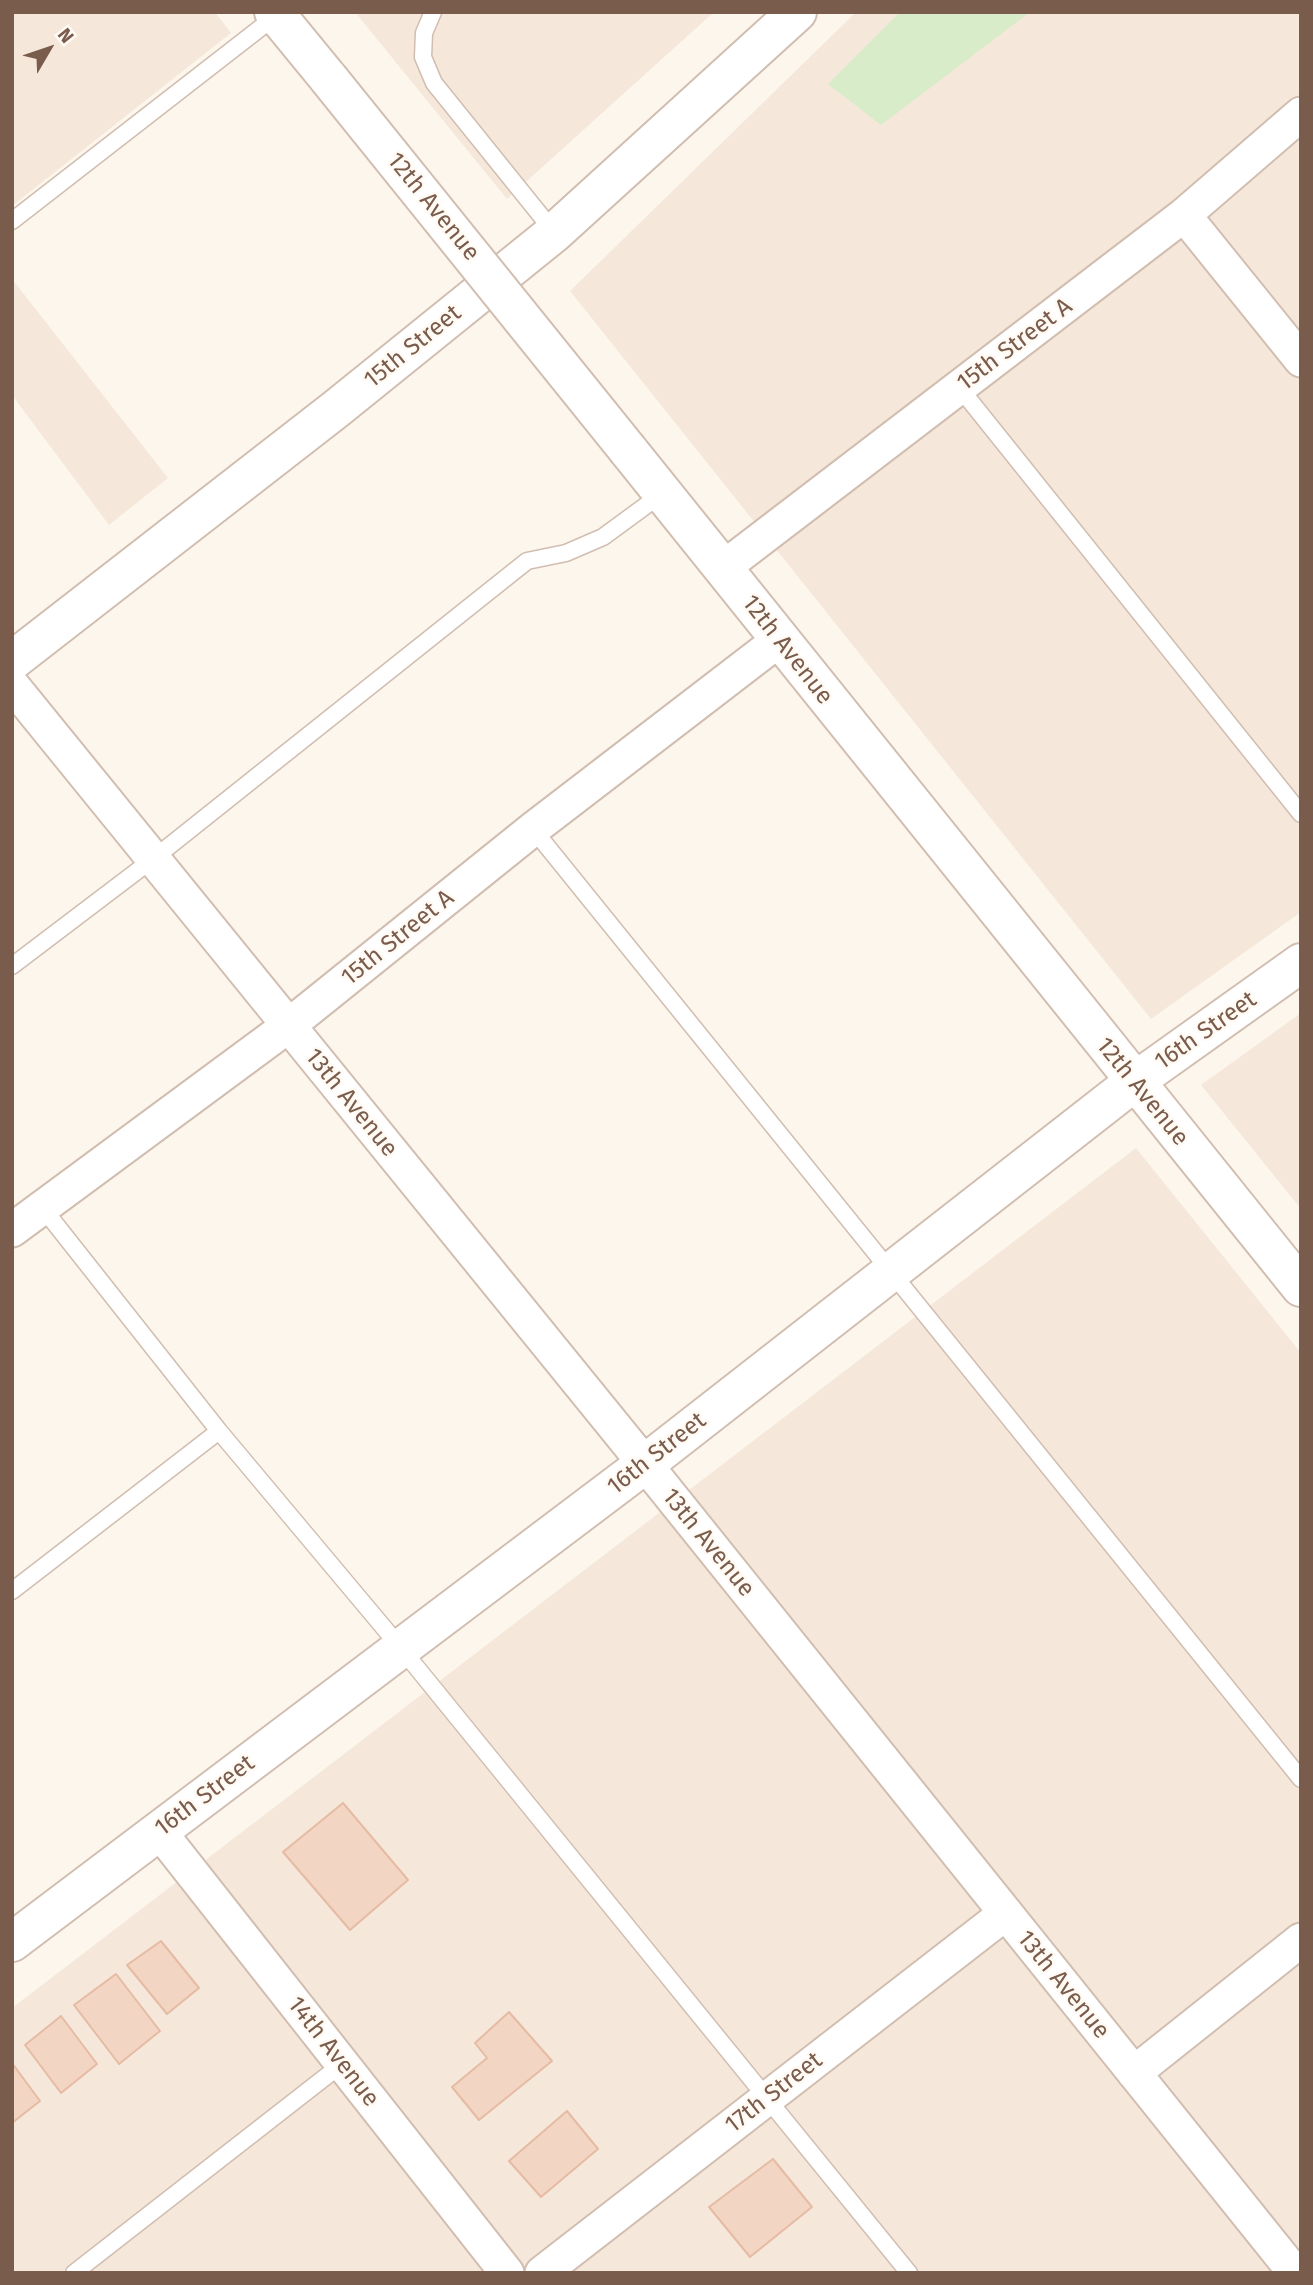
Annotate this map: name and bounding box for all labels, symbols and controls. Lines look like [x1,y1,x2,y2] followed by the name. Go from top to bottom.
[14,14,84,84] north arrow
[53,23,79,48] text: N
[381,147,485,267] street label: 12th Avenue
[952,292,1078,398] street label: 15th Street A
[359,299,467,395] street label: 15th Street
[735,590,839,710] street label: 12th Avenue
[336,884,460,992] street label: 15th Street A
[1150,986,1262,1076] street label: 16th Street
[1090,1032,1194,1152] street label: 12th Avenue
[299,1043,403,1163] street label: 13th Avenue
[602,1407,712,1501] street label: 16th Street
[656,1483,760,1603] street label: 13th Avenue
[149,1749,261,1843] street label: 16th Street
[1011,1925,1115,2045] street label: 13th Avenue
[281,1991,385,2113] street label: 14th Avenue
[720,2046,828,2140] street label: 17th Street

